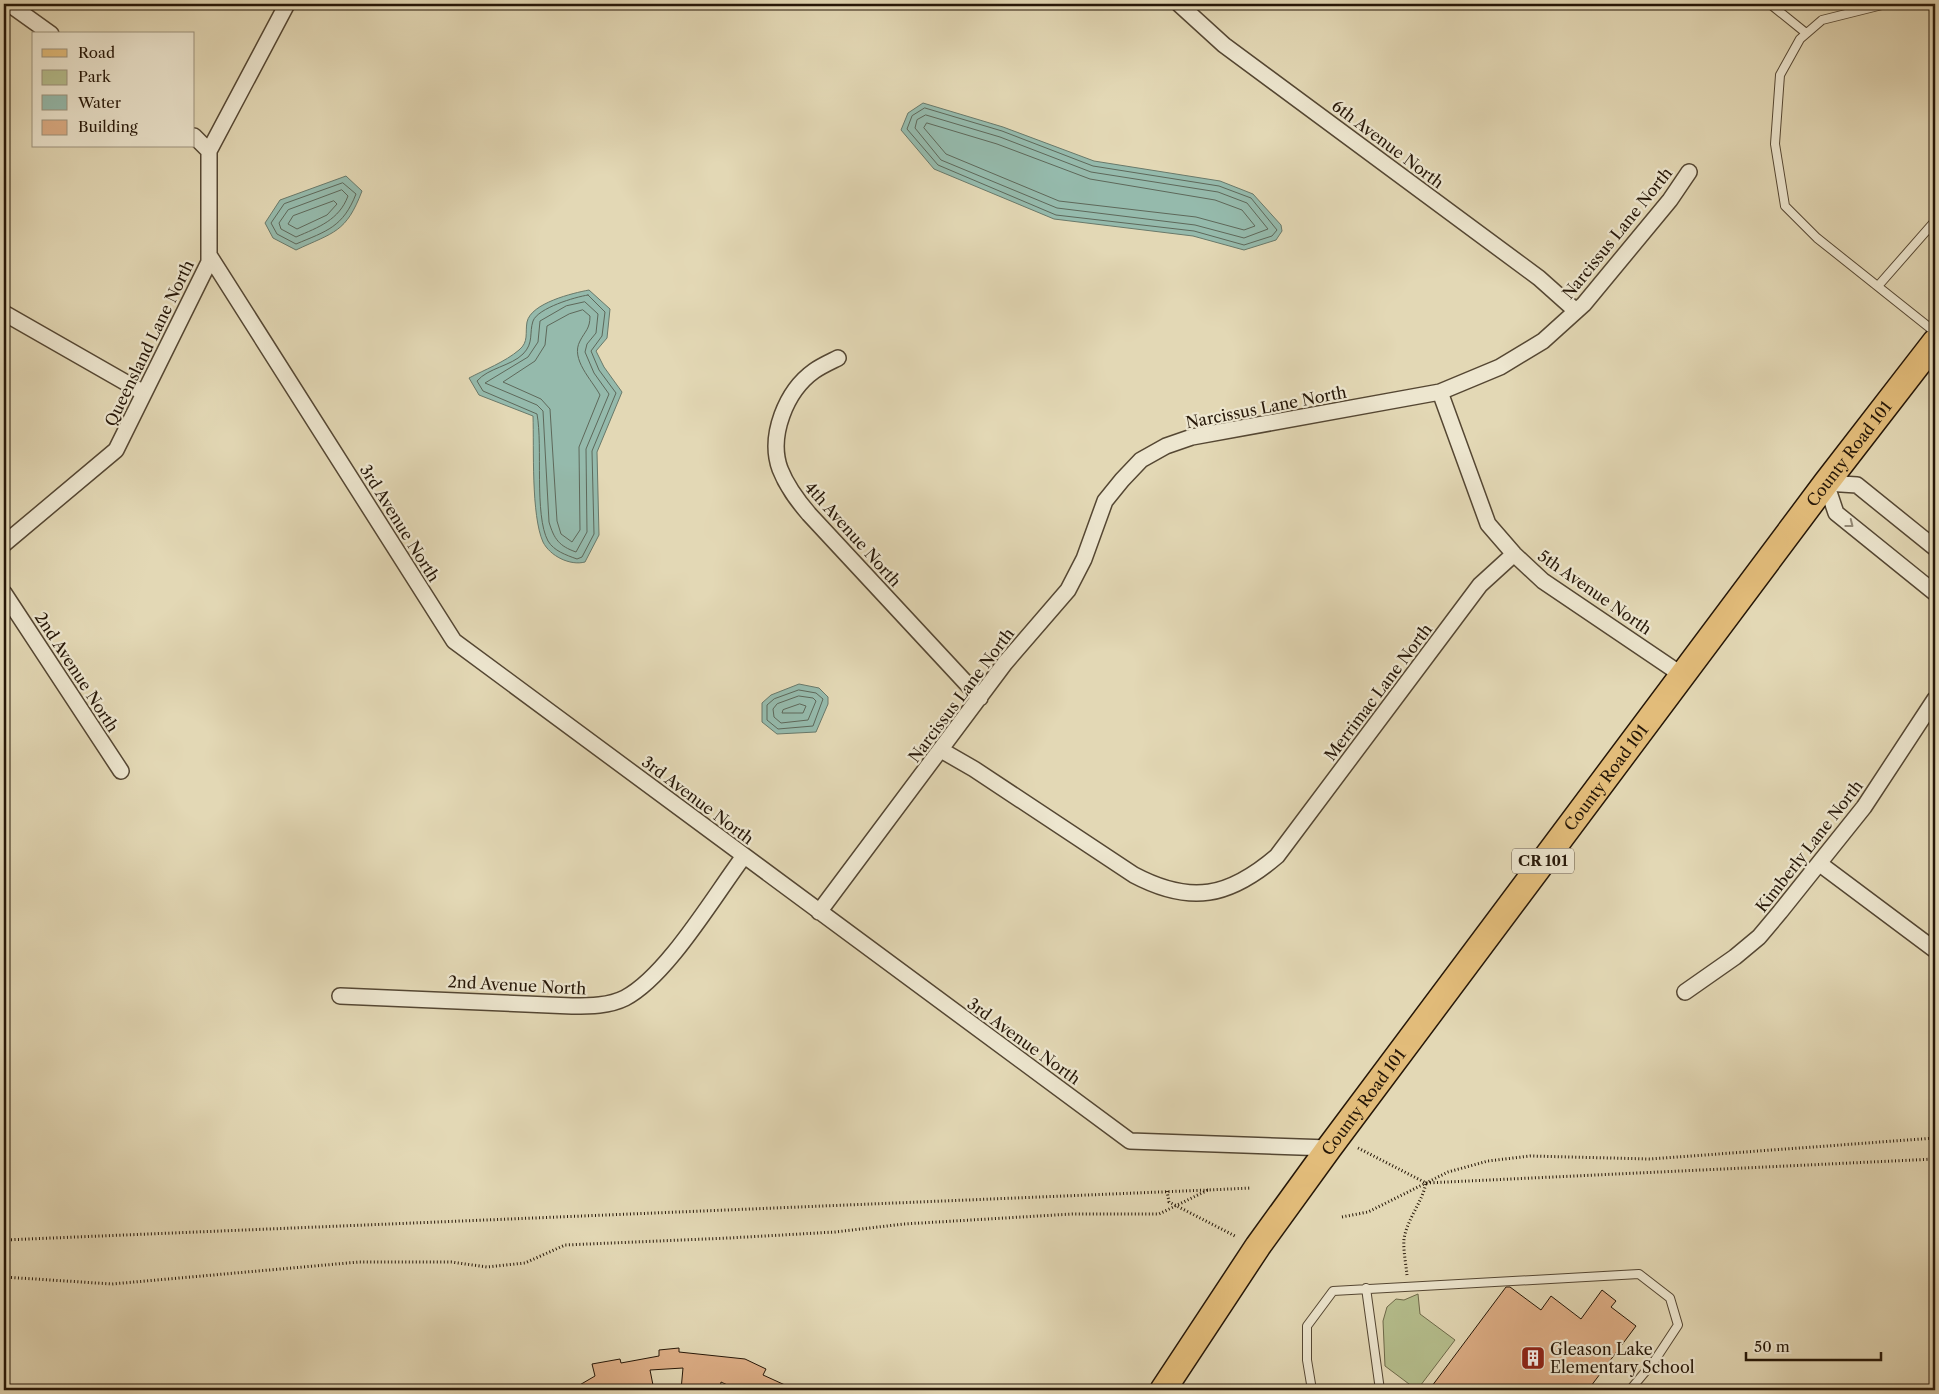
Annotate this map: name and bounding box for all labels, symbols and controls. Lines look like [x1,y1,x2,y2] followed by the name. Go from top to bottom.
[32,32,195,148] legend
[78,43,115,62] text: Road
[78,67,112,86] text: Park
[77,93,122,112] text: Water
[1328,95,1448,193] street label: 6th Avenue North
[78,117,138,136] text: Building
[1558,163,1676,303] street label: Narcissus Lane North
[100,257,198,429] street label: Queensland Lane North
[1184,382,1348,432] street label: Narcissus Lane North
[1802,397,1896,510] street label: County Road 101
[356,461,444,585] street label: 3rd Avenue North
[801,477,905,591] street label: 4th Avenue North
[1844,518,1853,526] one-way arrow
[1534,545,1656,639] street label: 5th Avenue North
[31,608,123,736] street label: 2nd Avenue North
[1320,620,1436,764] street label: Merrimac Lane North
[904,624,1018,766] street label: Narcissus Lane North
[1560,720,1652,835] street label: County Road 101
[638,751,758,849] street label: 3rd Avenue North
[1751,776,1867,916] street label: Kimberly Lane North
[1512,848,1574,874] road number: CR 101
[447,971,587,999] street label: 2nd Avenue North
[964,993,1084,1089] street label: 3rd Avenue North
[1317,1045,1410,1159] street label: County Road 101
[1746,1329,1882,1361] scale bar
[1754,1337,1790,1356] text: 50 m
[1550,1339,1695,1377] place label: Gleason Lake Elementary School
[1520,1345,1546,1371] building icon: Gleason Lake Elementary School

